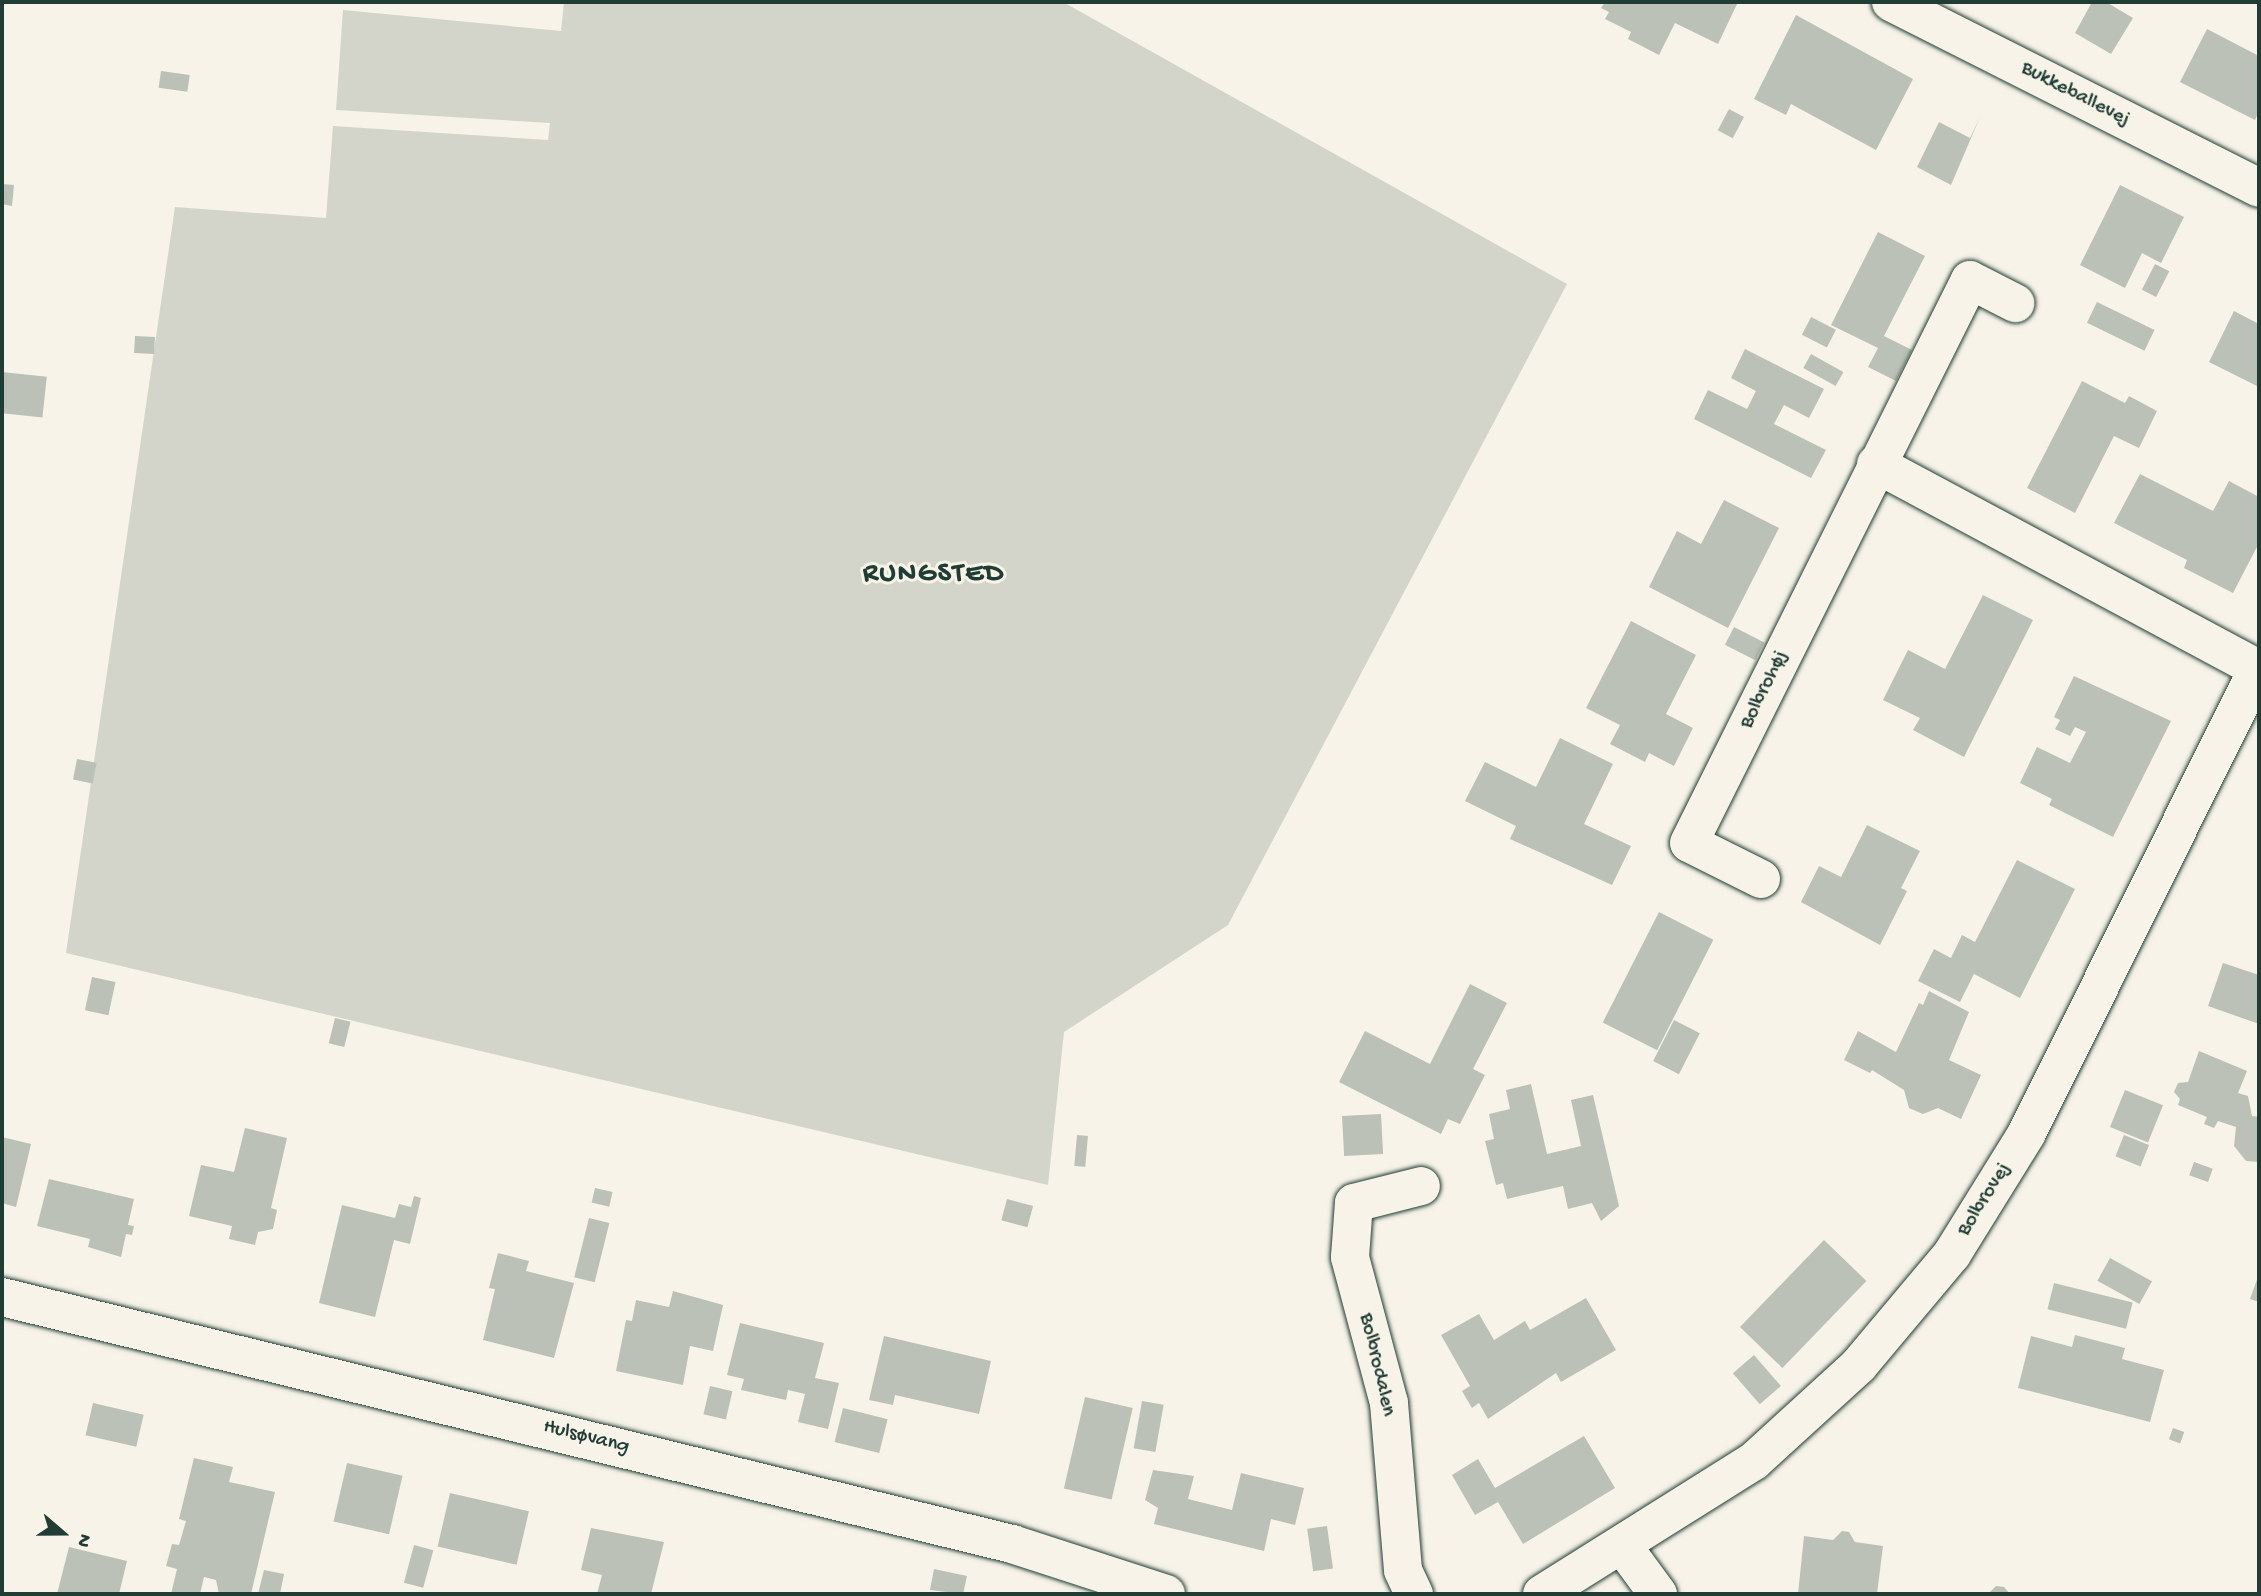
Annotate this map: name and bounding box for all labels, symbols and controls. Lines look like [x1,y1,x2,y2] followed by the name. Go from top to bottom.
[2016,57,2134,133] street label: Bukkeballevej
[864,558,1004,592] district label: RUNGSTED
[1735,647,1795,733] street label: Bolbrohøj
[1953,1159,2017,1241] street label: Bolbrovej
[1352,1311,1400,1419] street label: Bolbrodalen
[540,1415,632,1461] street label: Hulsøvang
[28,1498,98,1568] north arrow
[70,1531,96,1550] text: N

